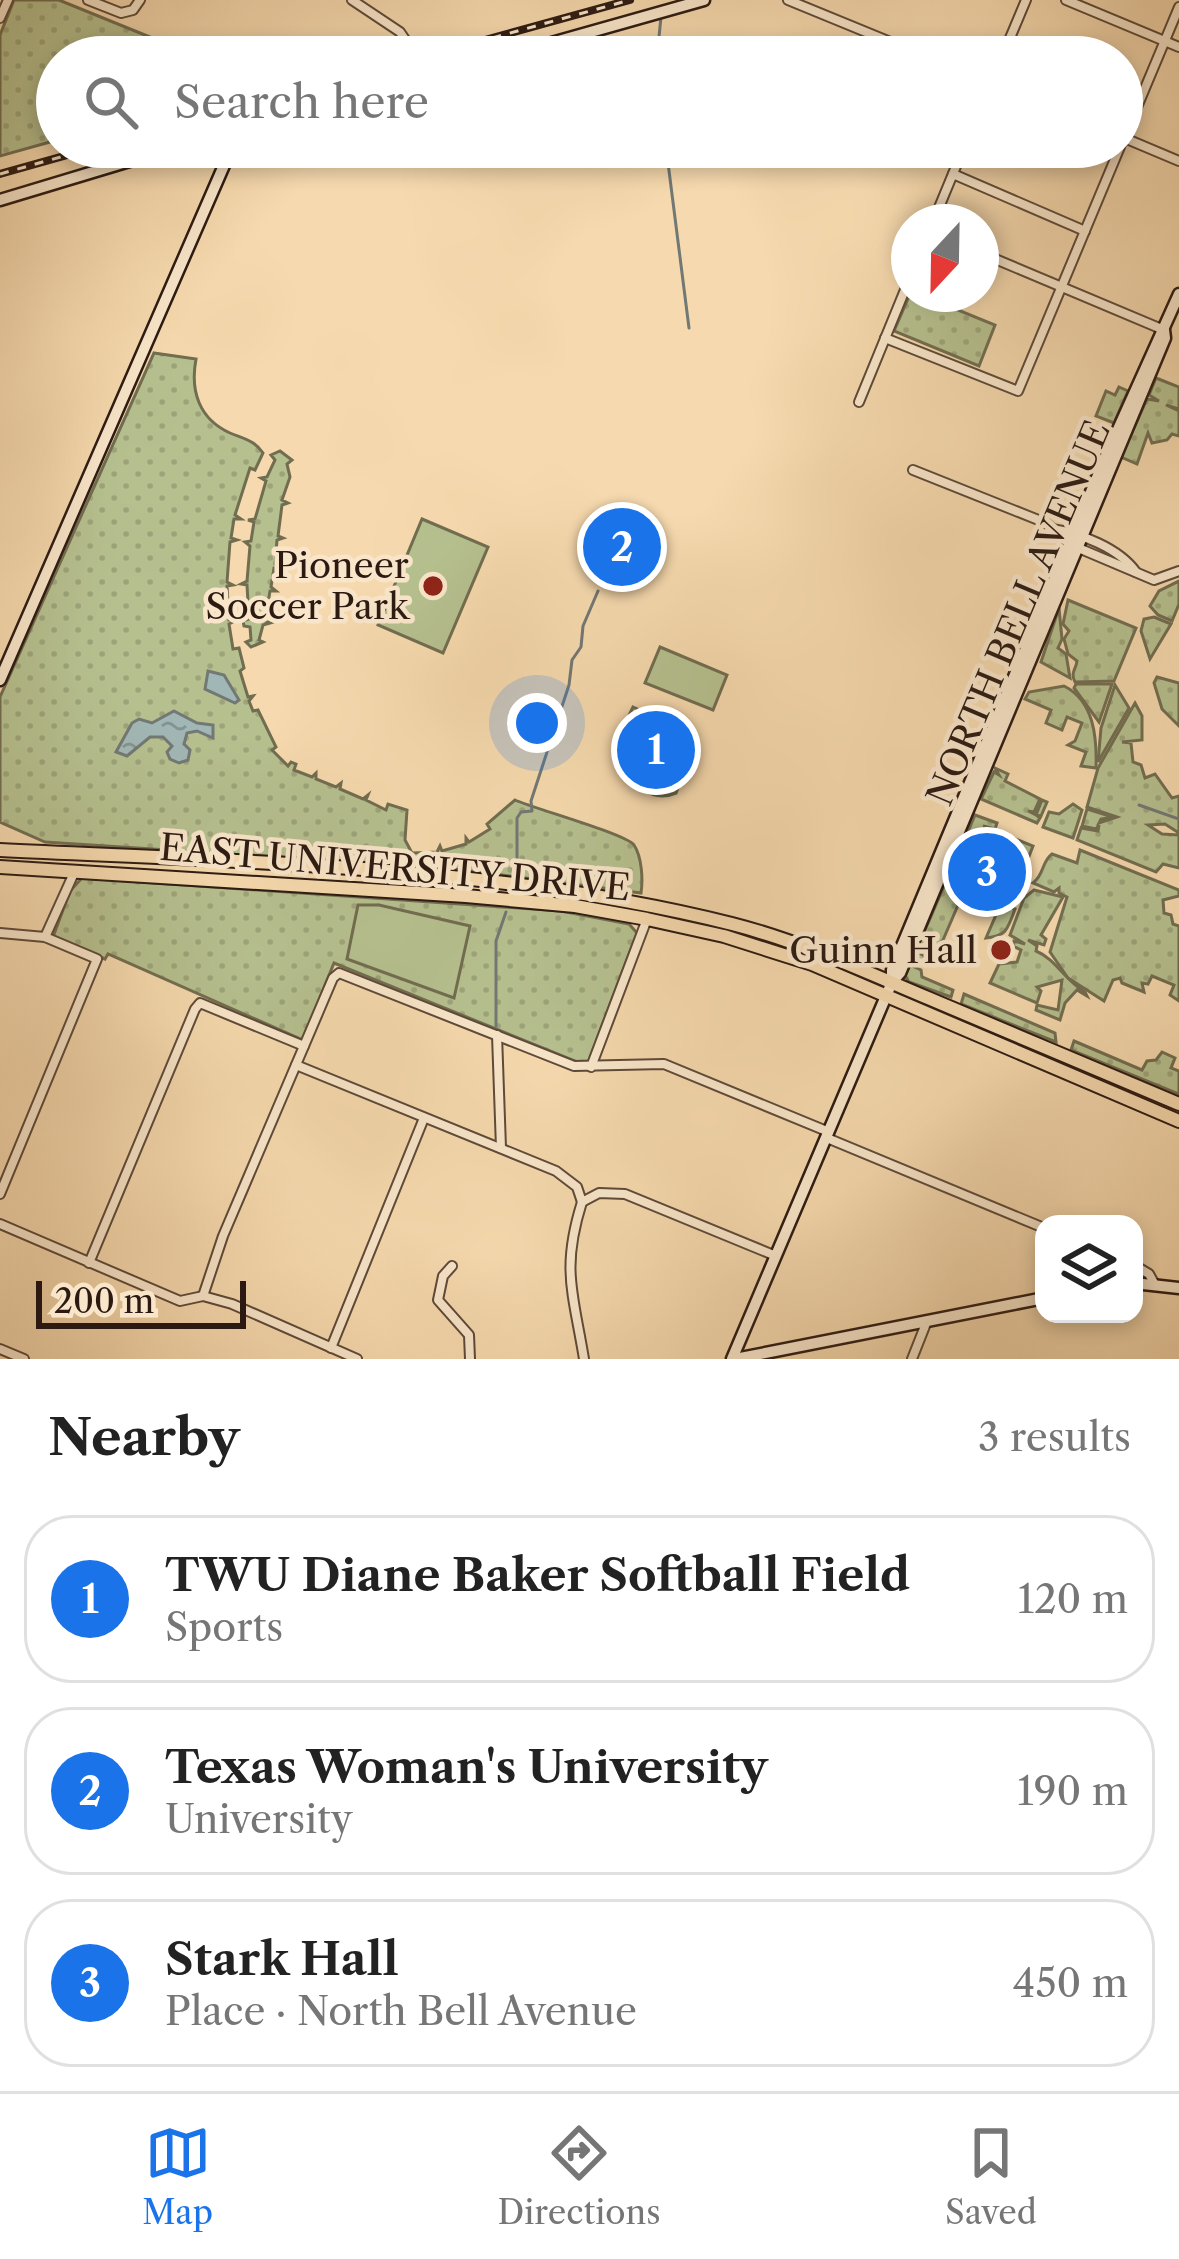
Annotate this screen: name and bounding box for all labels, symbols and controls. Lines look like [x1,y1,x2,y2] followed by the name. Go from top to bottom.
[36,36,1143,168] search box
[78,69,144,135] icon: search
[174,74,429,130] text: Search here
[891,204,999,312] north arrow
[917,414,1119,812] street label: NORTH BELL AVENUE
[583,502,661,592] pin: 2
[205,543,411,628] place label: Pioneer Soccer Park
[420,573,446,599] marker: Pioneer Soccer Park
[507,693,567,753] your location
[617,705,695,795] pin: 1
[158,825,632,909] street label: EAST UNIVERSITY DRIVE
[948,827,1026,917] pin: 3
[789,928,977,972] place label: Guinn Hall
[988,937,1014,963] marker: Guinn Hall
[1035,1215,1143,1323] map controls
[1035,1215,1143,1323] button: layers
[36,1275,246,1328] scale bar
[54,1281,154,1322] text: 200 m
[48,1406,240,1468] text: Nearby
[978,1413,1131,1461] text: 3 results
[165,1547,910,1603] text: TWU Diane Baker Softball Field
[81,1575,99,1623] text: 1
[1018,1575,1128,1623] text: 120 m
[165,1603,283,1651] text: Sports
[165,1739,768,1795] text: Texas Woman's University
[78,1767,102,1815] text: 2
[1017,1767,1128,1815] text: 190 m
[165,1795,353,1843] text: University
[165,1931,399,1987] text: Stark Hall
[79,1959,101,2007] text: 3
[1013,1959,1128,2007] text: 450 m
[165,1987,637,2035] text: Place · North Bell Avenue
[142,2120,213,2233] tab: Map
[498,2120,661,2233] tab: Directions
[945,2120,1037,2233] tab: Saved

